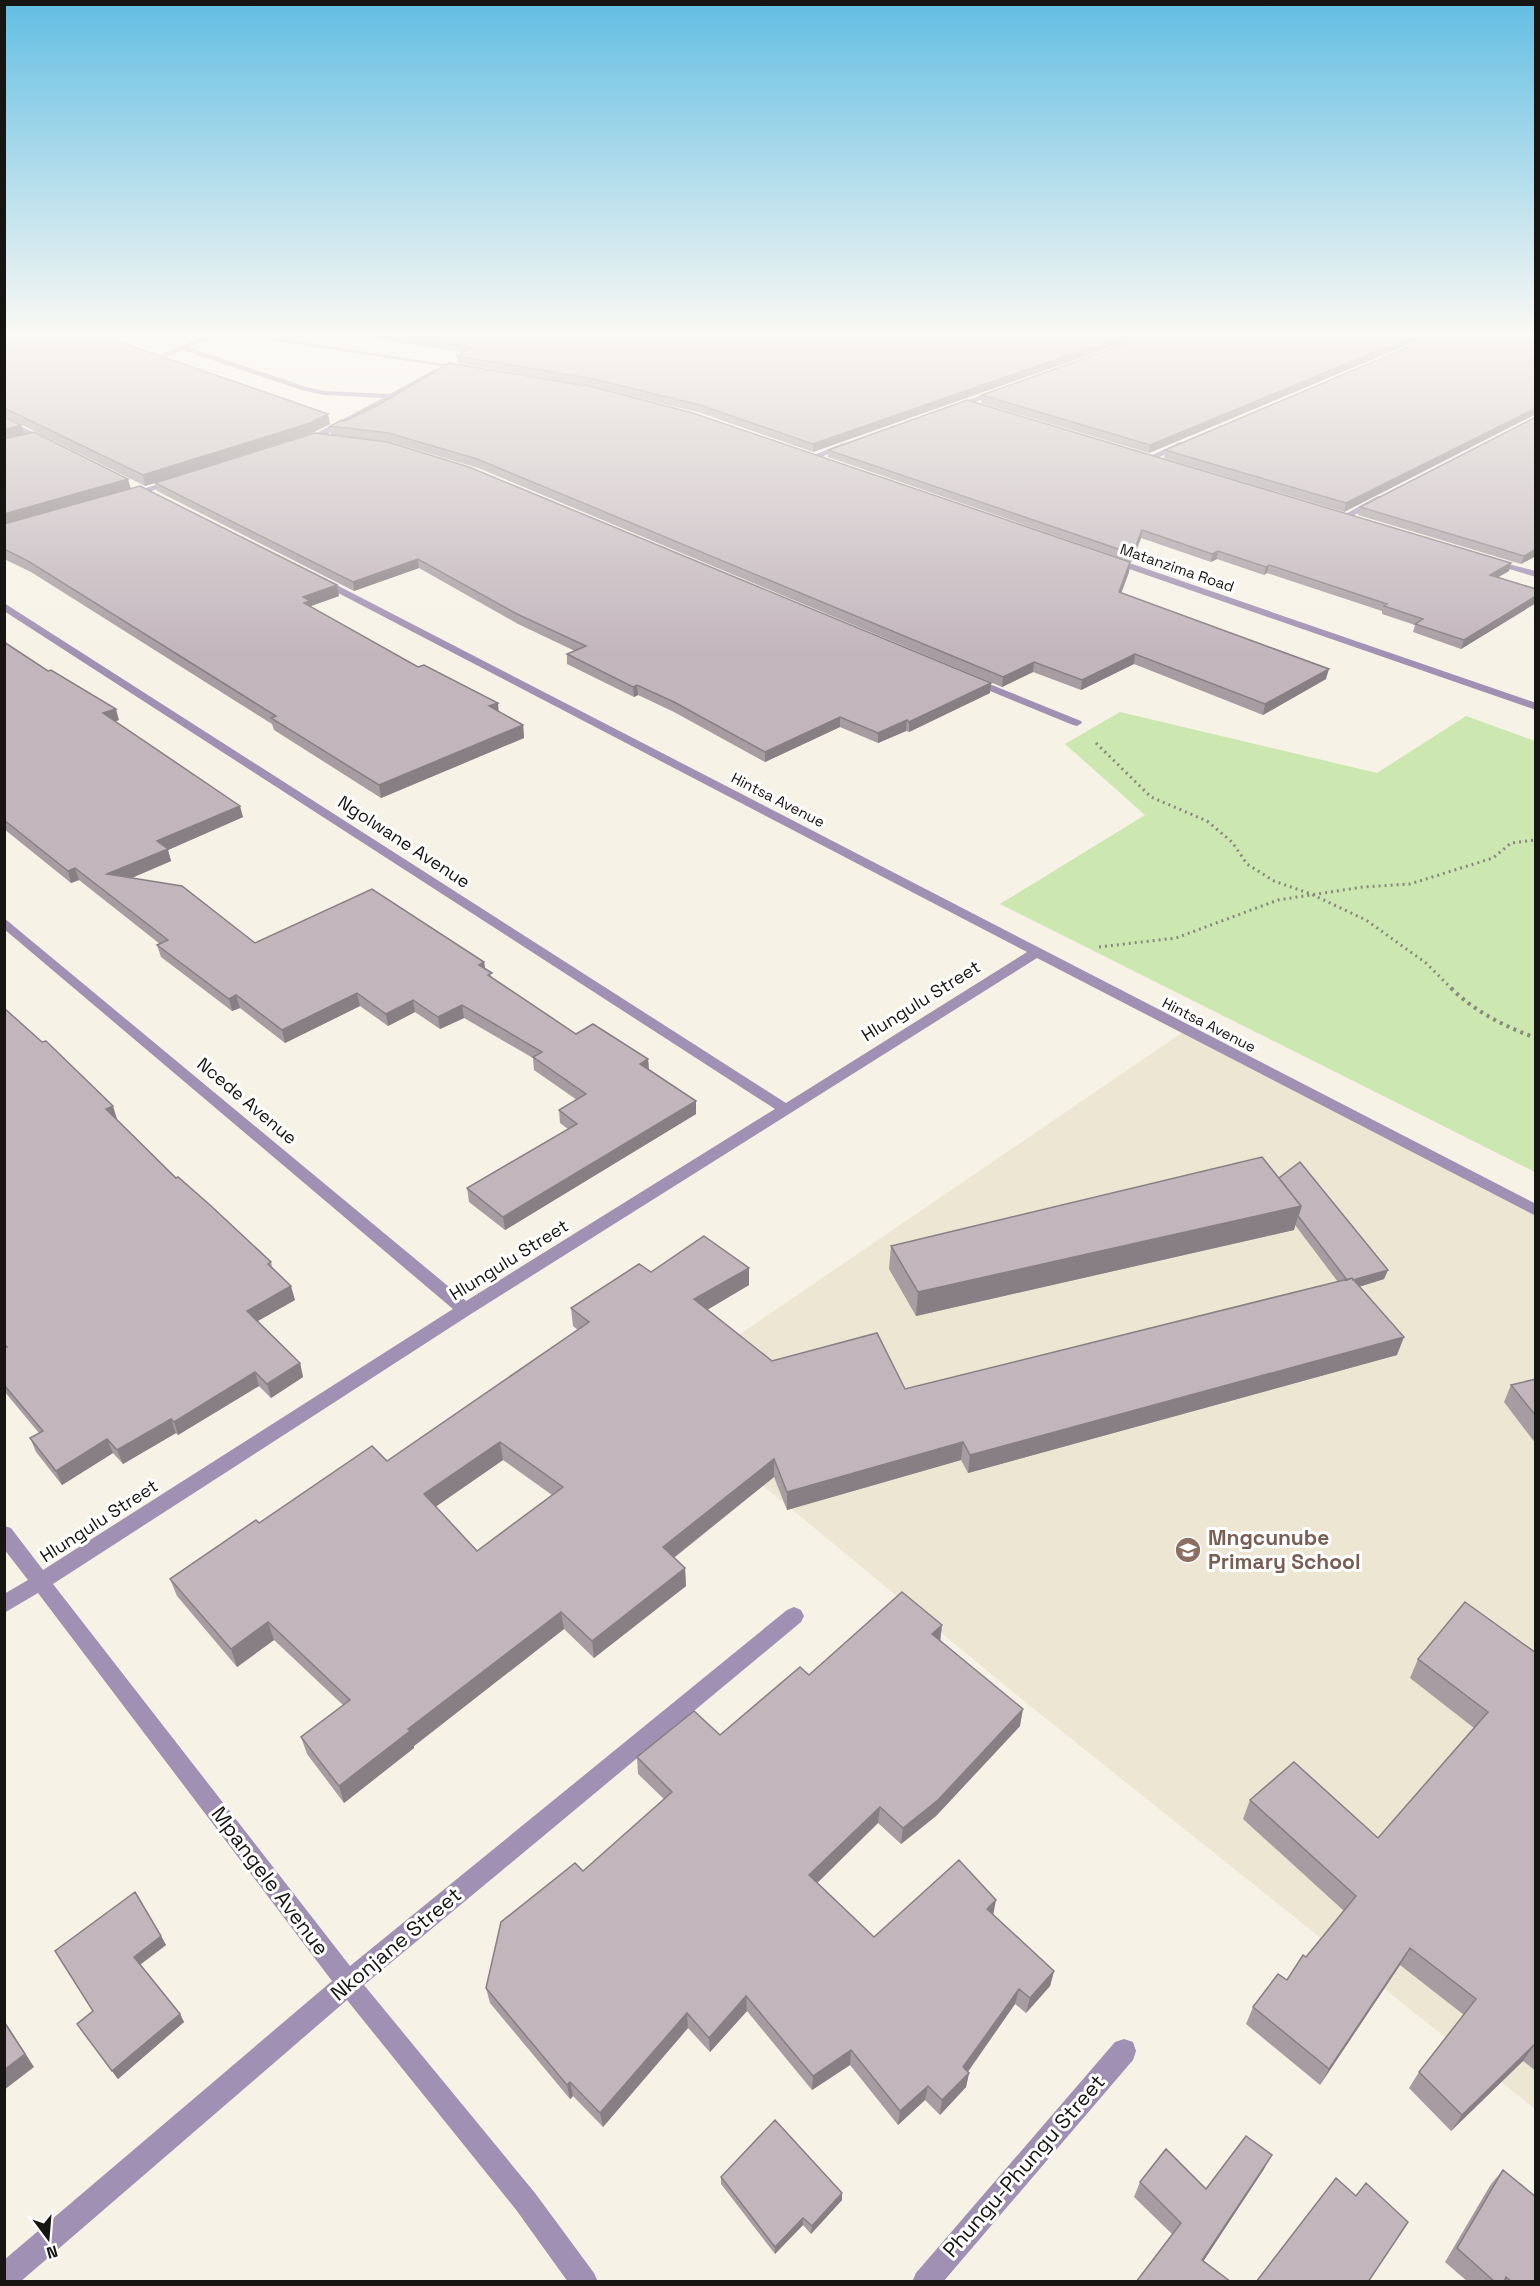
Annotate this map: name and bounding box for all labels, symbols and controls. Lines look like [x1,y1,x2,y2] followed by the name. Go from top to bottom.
[1118,539,1237,596] street label: Matanzima Road
[728,768,828,831] street label: Hintsa Avenue
[334,790,475,893] street label: Ngolwane Avenue
[857,955,984,1046] street label: Hlungulu Street
[1159,993,1259,1056] street label: Hintsa Avenue
[193,1052,302,1149] street label: Ncede Avenue
[445,1214,572,1305] street label: Hlungulu Street
[35,1474,162,1567] street label: Hlungulu Street
[1208,1524,1361,1575] place label: Mngcunube Primary School
[1173,1535,1203,1565] school or university icon: Mngcunube Primary School
[206,1801,335,1960] street label: Mpangele Avenue
[325,1881,467,2006] street label: Nkonjane Street
[937,2069,1111,2263] street label: Phungu-Phungu Street
[18,2208,78,2268] north arrow
[44,2240,60,2264] text: N

